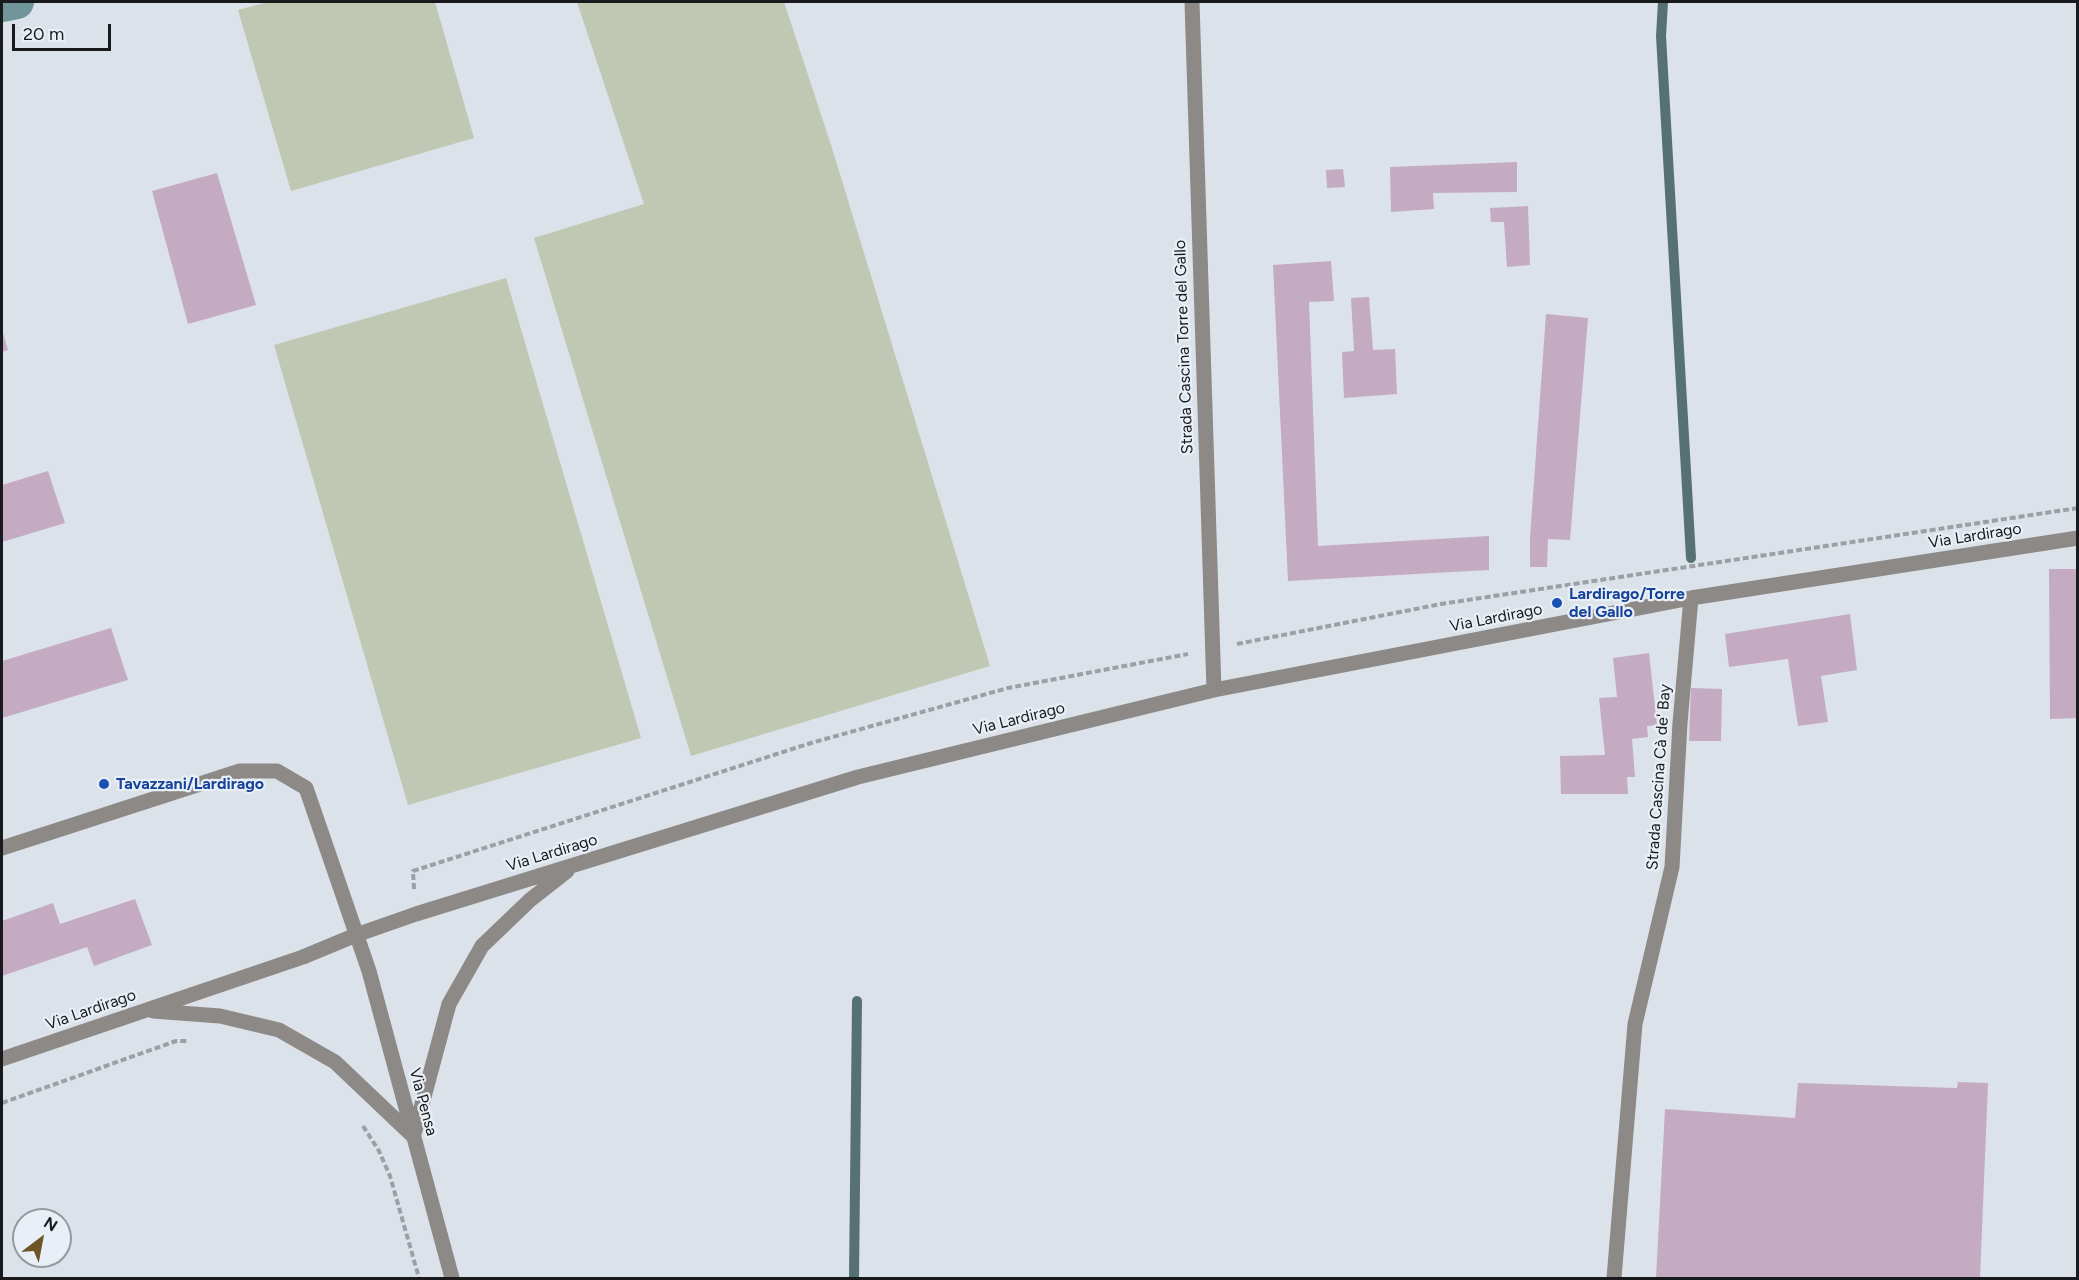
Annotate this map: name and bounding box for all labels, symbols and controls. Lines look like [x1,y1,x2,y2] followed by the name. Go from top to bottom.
[15,12,114,50] scale bar
[23,23,64,45] text: 20 m
[1171,240,1197,454] street label: Strada Cascina Torre del Gallo
[1927,519,2023,553] street label: Via Lardirago
[1569,584,1685,622] place label: Lardirago/Torre del Gallo
[1550,596,1564,610] marker: Lardirago/Torre del Gallo
[1448,600,1544,636] street label: Via Lardirago
[1643,683,1675,871] street label: Strada Cascina Cà de' Bay
[971,698,1067,740] street label: Via Lardirago
[116,774,264,794] place label: Tavazzani/Lardirago
[97,777,111,791] marker: Tavazzani/Lardirago
[504,830,600,876] street label: Via Lardirago
[43,986,139,1034] street label: Via Lardirago
[405,1066,441,1138] street label: Via Pensa
[12,1208,72,1268] north arrow
[40,1213,61,1235] text: N

